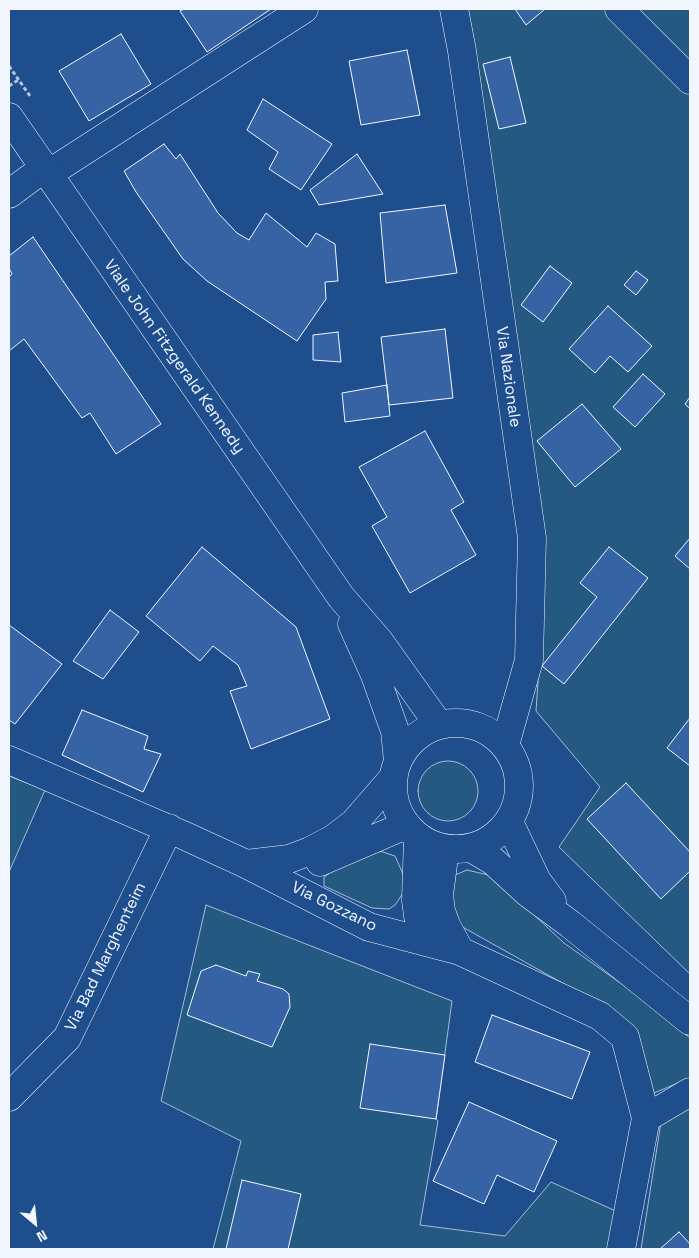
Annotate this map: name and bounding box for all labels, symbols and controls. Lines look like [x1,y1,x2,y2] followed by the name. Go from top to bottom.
[100,256,248,458] street label: Viale John Fitzgerald Kennedy
[491,325,525,429] street label: Via Nazionale
[288,878,380,936] street label: Via Gozzano
[62,879,150,1035] street label: Via Bad Marghenteim
[10,1198,60,1248] north arrow
[34,1226,50,1246] text: N

